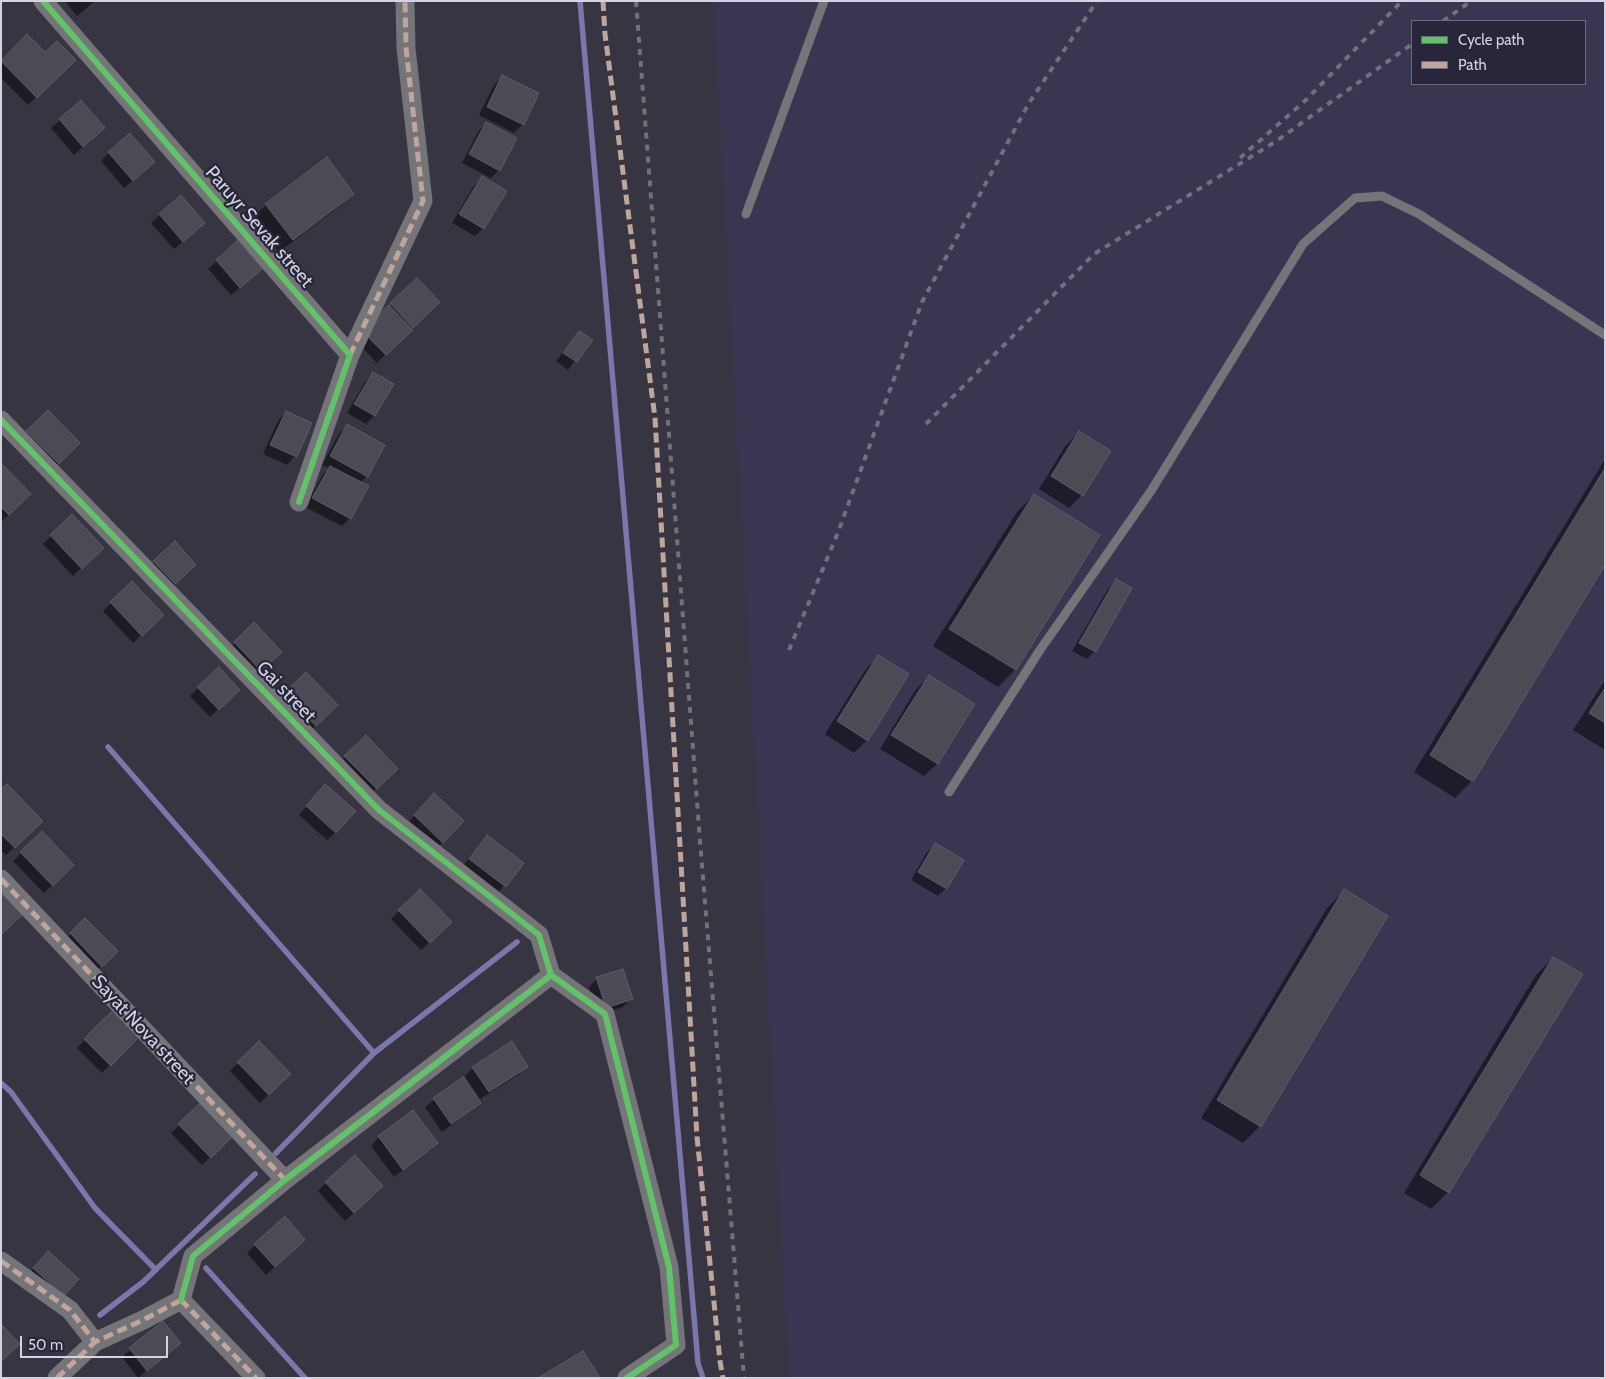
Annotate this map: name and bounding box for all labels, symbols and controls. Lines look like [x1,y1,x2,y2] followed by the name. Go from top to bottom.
[1411,20,1586,85] legend
[1458,31,1524,49] text: Cycle path
[1458,56,1487,74] text: Path
[200,162,318,292] street label: Paruyr Sevak street
[251,657,321,727] street label: Gai street
[87,971,199,1089] street label: Sayat Nova street
[22,1326,170,1358] scale bar
[28,1336,63,1354] text: 50 m

